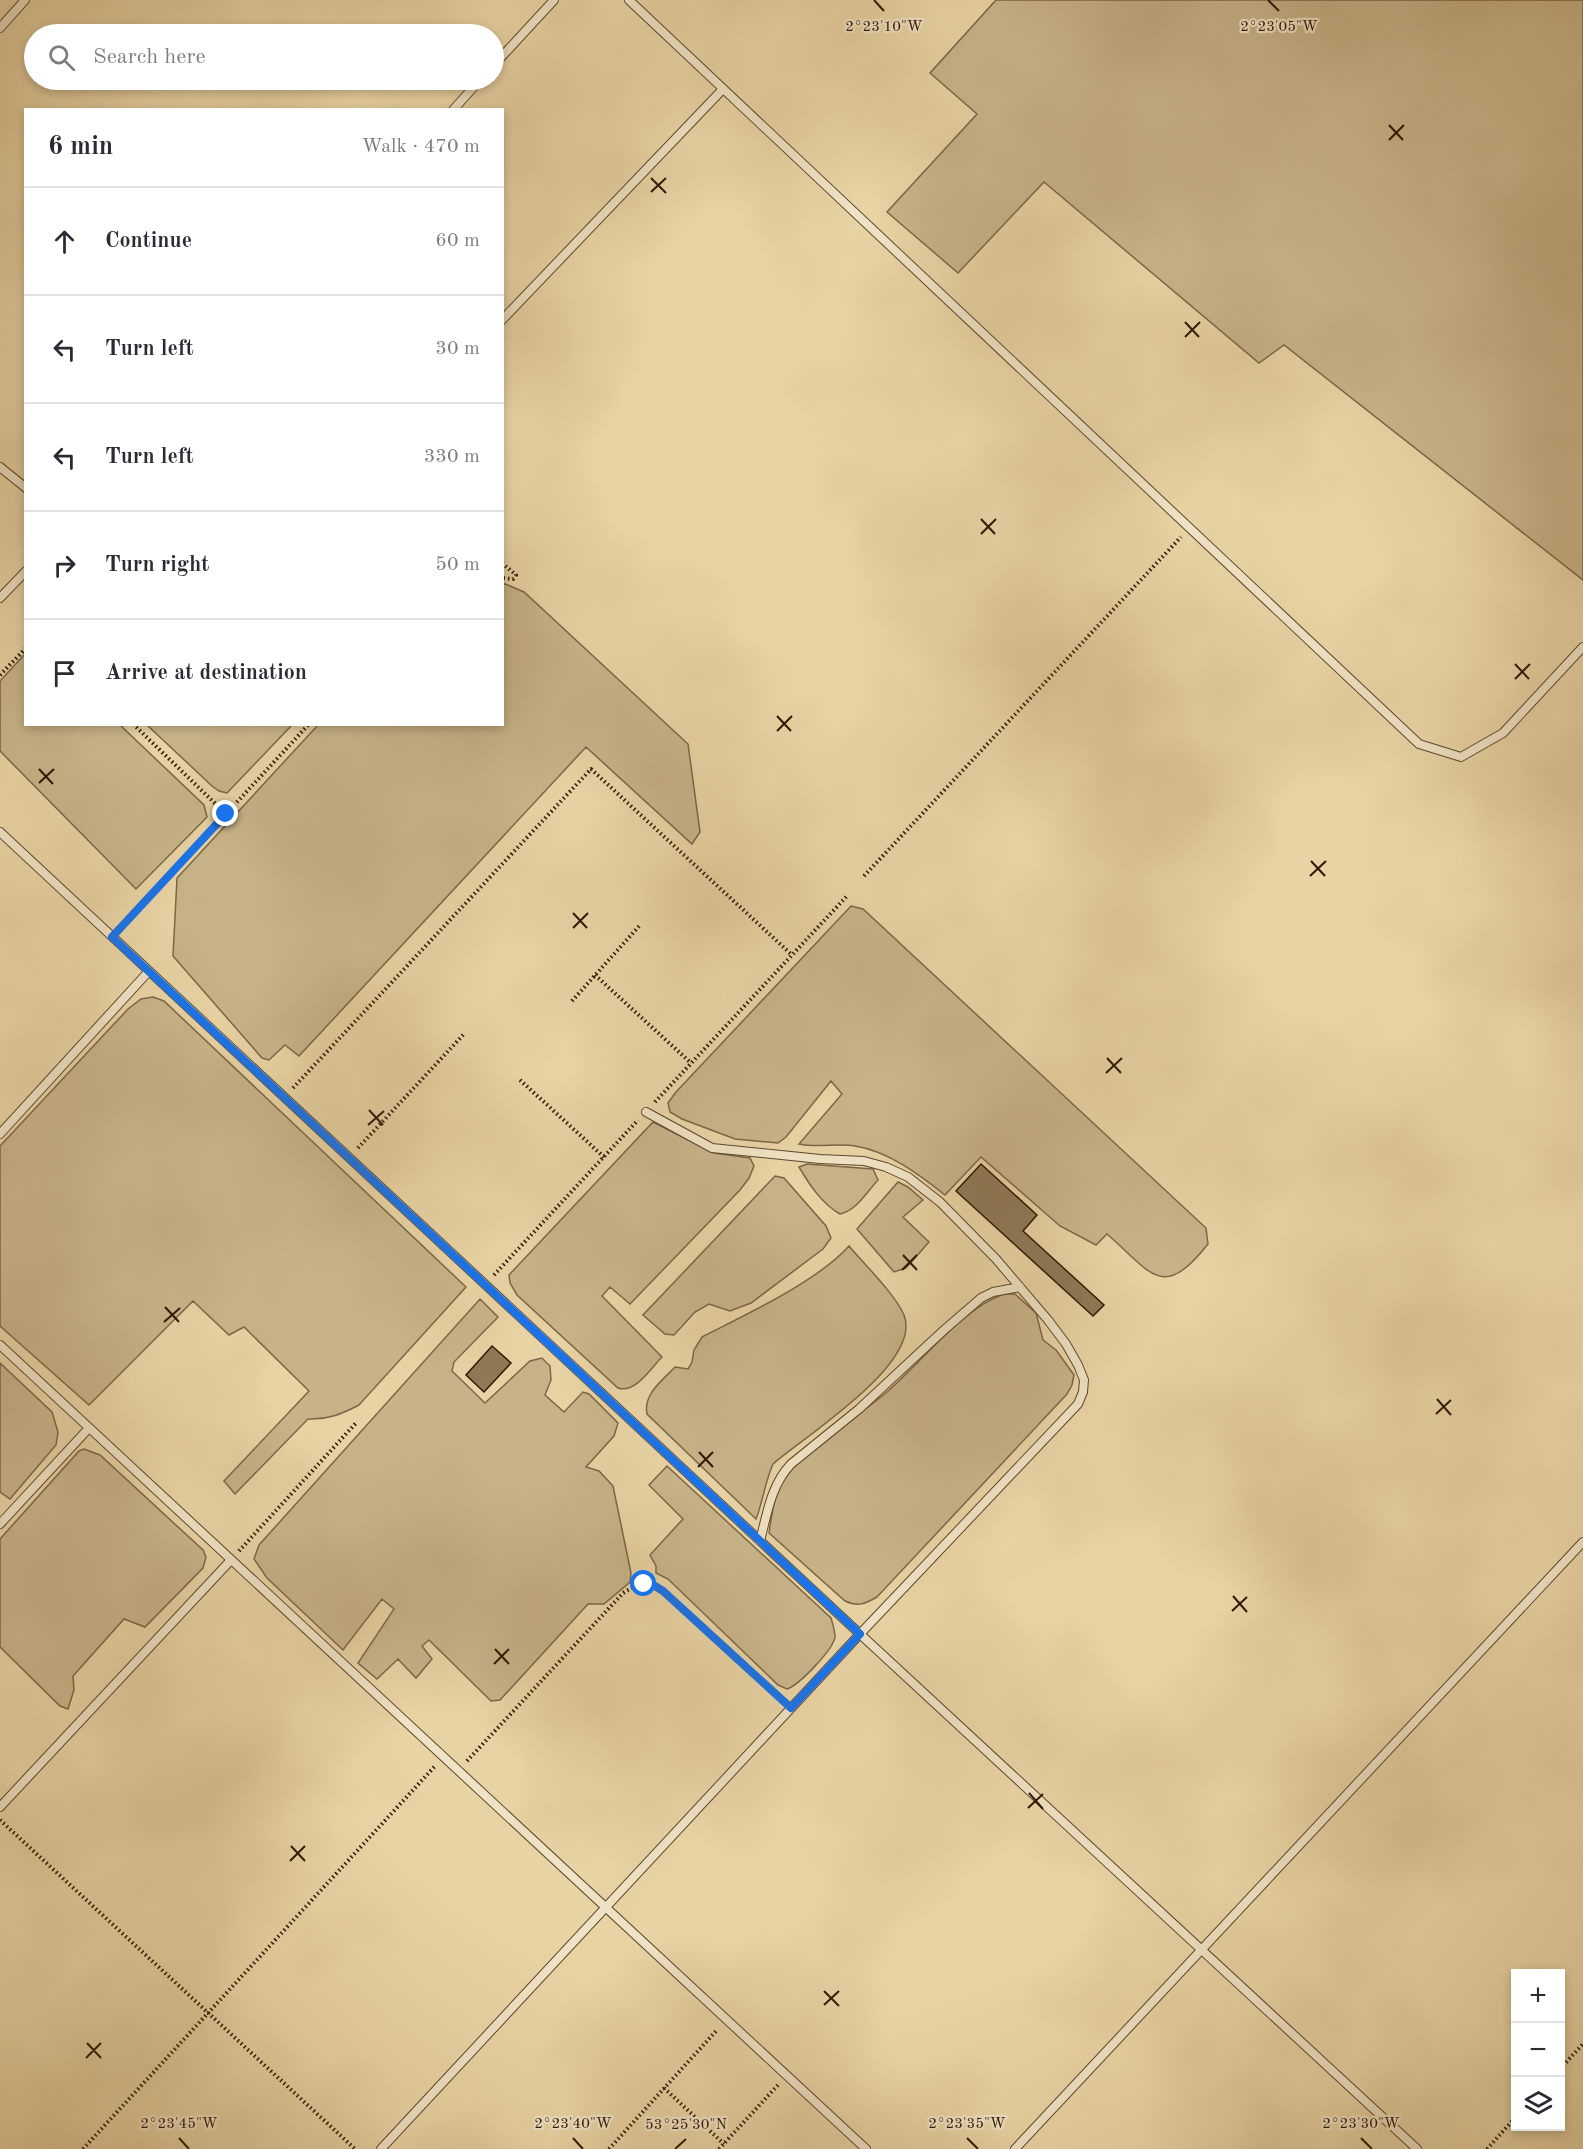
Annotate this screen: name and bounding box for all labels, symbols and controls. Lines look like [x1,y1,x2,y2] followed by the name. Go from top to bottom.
[845,20,923,35] text: 2°23'10"W
[1240,20,1318,35] text: 2°23'05"W
[24,24,504,90] search box
[45,41,78,74] icon: search
[93,46,206,68] text: Search here
[48,134,113,160] text: 6 min
[361,137,480,157] text: Walk · 470 m
[48,225,81,258] icon: ahead
[105,230,192,252] text: Continue
[435,231,480,251] text: 60 m
[48,333,81,366] icon: left
[105,338,194,360] text: Turn left
[435,339,480,359] text: 30 m
[48,441,81,474] icon: left
[105,446,194,468] text: Turn left
[424,447,480,467] text: 330 m
[48,549,81,582] icon: right
[105,554,209,576] text: Turn right
[435,555,480,575] text: 50 m
[48,657,81,690] icon: arrive
[105,662,307,684] text: Arrive at destination
[212,800,238,826] route end
[630,1570,656,1596] route start
[1511,1969,1565,2131] map controls
[1511,1969,1565,2023] button: +
[1511,2023,1565,2077] button: −
[1511,2077,1565,2131] button: layers
[140,2117,218,2132] text: 2°23'45"W
[534,2117,612,2132] text: 2°23'40"W
[928,2117,1006,2132] text: 2°23'35"W
[1322,2117,1400,2132] text: 2°23'30"W
[645,2118,727,2133] text: 53°25'30"N

